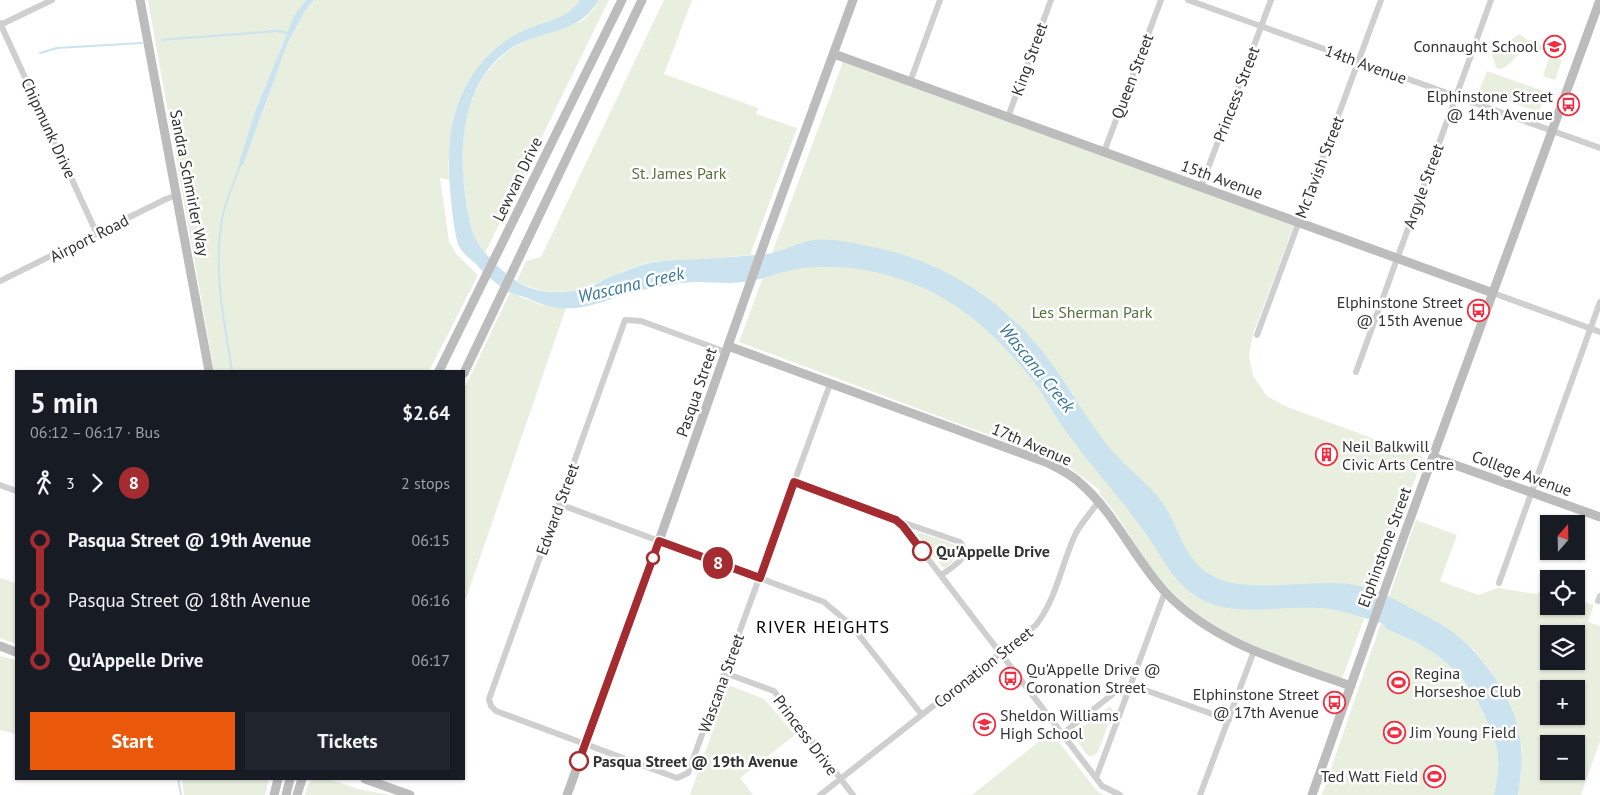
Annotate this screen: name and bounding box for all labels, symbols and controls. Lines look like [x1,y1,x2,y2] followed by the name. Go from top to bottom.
[1007,19,1052,98] street label: King Street
[1107,30,1158,121] street label: Queen Street
[1542,34,1566,58] school or university icon: Connaught School
[1413,36,1538,56] place label: Connaught School
[1322,40,1410,88] street label: 14th Avenue
[1209,43,1264,144] street label: Princess Street
[17,75,81,181] street label: Chipmunk Drive
[1427,86,1554,124] place label: Elphinstone Street @ 14th Avenue
[1557,93,1581,117] bus stop icon: Elphinstone Street @ 14th Avenue
[166,108,214,258] street label: Sandra Schmirler Way
[1290,113,1348,221] street label: McTavish Street
[488,133,546,225] street label: Lewvan Drive
[1398,140,1448,231] street label: Argyle Street
[1178,155,1266,203] street label: 15th Avenue
[632,163,727,183] park label: St. James Park
[46,210,132,266] street label: Airport Road
[576,261,687,308] water label: Wascana Creek
[1337,292,1464,330] place label: Elphinstone Street @ 15th Avenue
[1467,299,1491,323] bus stop icon: Elphinstone Street @ 15th Avenue
[1032,302,1153,322] park label: Les Sherman Park
[994,318,1081,418] water label: Wascana Creek
[671,344,721,439] street label: Pasqua Street
[30,384,98,421] text: 5 min
[402,401,450,425] text: $2.64
[989,418,1075,470] street label: 17th Avenue
[30,422,160,442] text: 06:12 – 06:17 · Bus
[1342,436,1454,474] place label: Neil Balkwill Civic Arts Centre
[1314,443,1338,467] building icon: Neil Balkwill Civic Arts Centre
[1469,446,1575,500] street label: College Avenue
[531,460,583,558] street label: Edward Street
[30,469,58,497] icon: walk
[83,469,111,497] icon: forward
[129,471,139,494] text: 8
[66,473,75,493] text: 3
[401,473,450,493] text: 2 stops
[1353,484,1415,610] street label: Elphinstone Street
[1540,515,1585,560] north arrow
[1540,515,1585,780] map controls
[68,528,311,552] text: Pasqua Street @ 19th Avenue
[412,530,450,550] text: 06:15
[912,541,932,561] marker: Qu'Appelle Drive
[936,541,1050,561] place label: Qu'Appelle Drive
[702,547,734,579] line badge: 8
[646,551,660,565] unlabelled marker
[713,551,723,574] text: 8
[1540,570,1585,615] button: locate
[68,588,311,612] text: Pasqua Street @ 18th Avenue
[412,590,450,610] text: 06:16
[756,615,890,638] district label: RIVER HEIGHTS
[930,622,1037,712] street label: Coronation Street
[1540,625,1585,670] button: layers
[694,630,748,735] street label: Wascana Street
[68,648,203,672] text: Qu'Appelle Drive
[412,650,450,670] text: 06:17
[1026,659,1161,697] place label: Qu'Appelle Drive @ Coronation Street
[1414,663,1521,701] place label: Regina Horseshoe Club
[998,666,1022,690] bus stop icon: Qu'Appelle Drive @ Coronation Street
[1386,670,1410,694] sports icon: Regina Horseshoe Club
[1540,680,1585,725] button: +
[1193,684,1320,722] place label: Elphinstone Street @ 17th Avenue
[769,691,843,779] street label: Princess Drive
[1323,691,1347,715] bus stop icon: Elphinstone Street @ 17th Avenue
[1000,705,1119,743] place label: Sheldon Williams High School
[30,712,235,770] button: Start
[245,712,450,770] button: Tickets
[972,712,996,736] school or university icon: Sheldon Williams High School
[1382,720,1406,744] sports icon: Jim Young Field
[1409,722,1516,742] place label: Jim Young Field
[1540,735,1585,780] button: −
[569,751,589,771] marker: Pasqua Street @ 19th Avenue
[593,751,798,771] place label: Pasqua Street @ 19th Avenue
[1422,764,1446,788] sports icon: Ted Watt Field
[1321,766,1418,786] place label: Ted Watt Field

